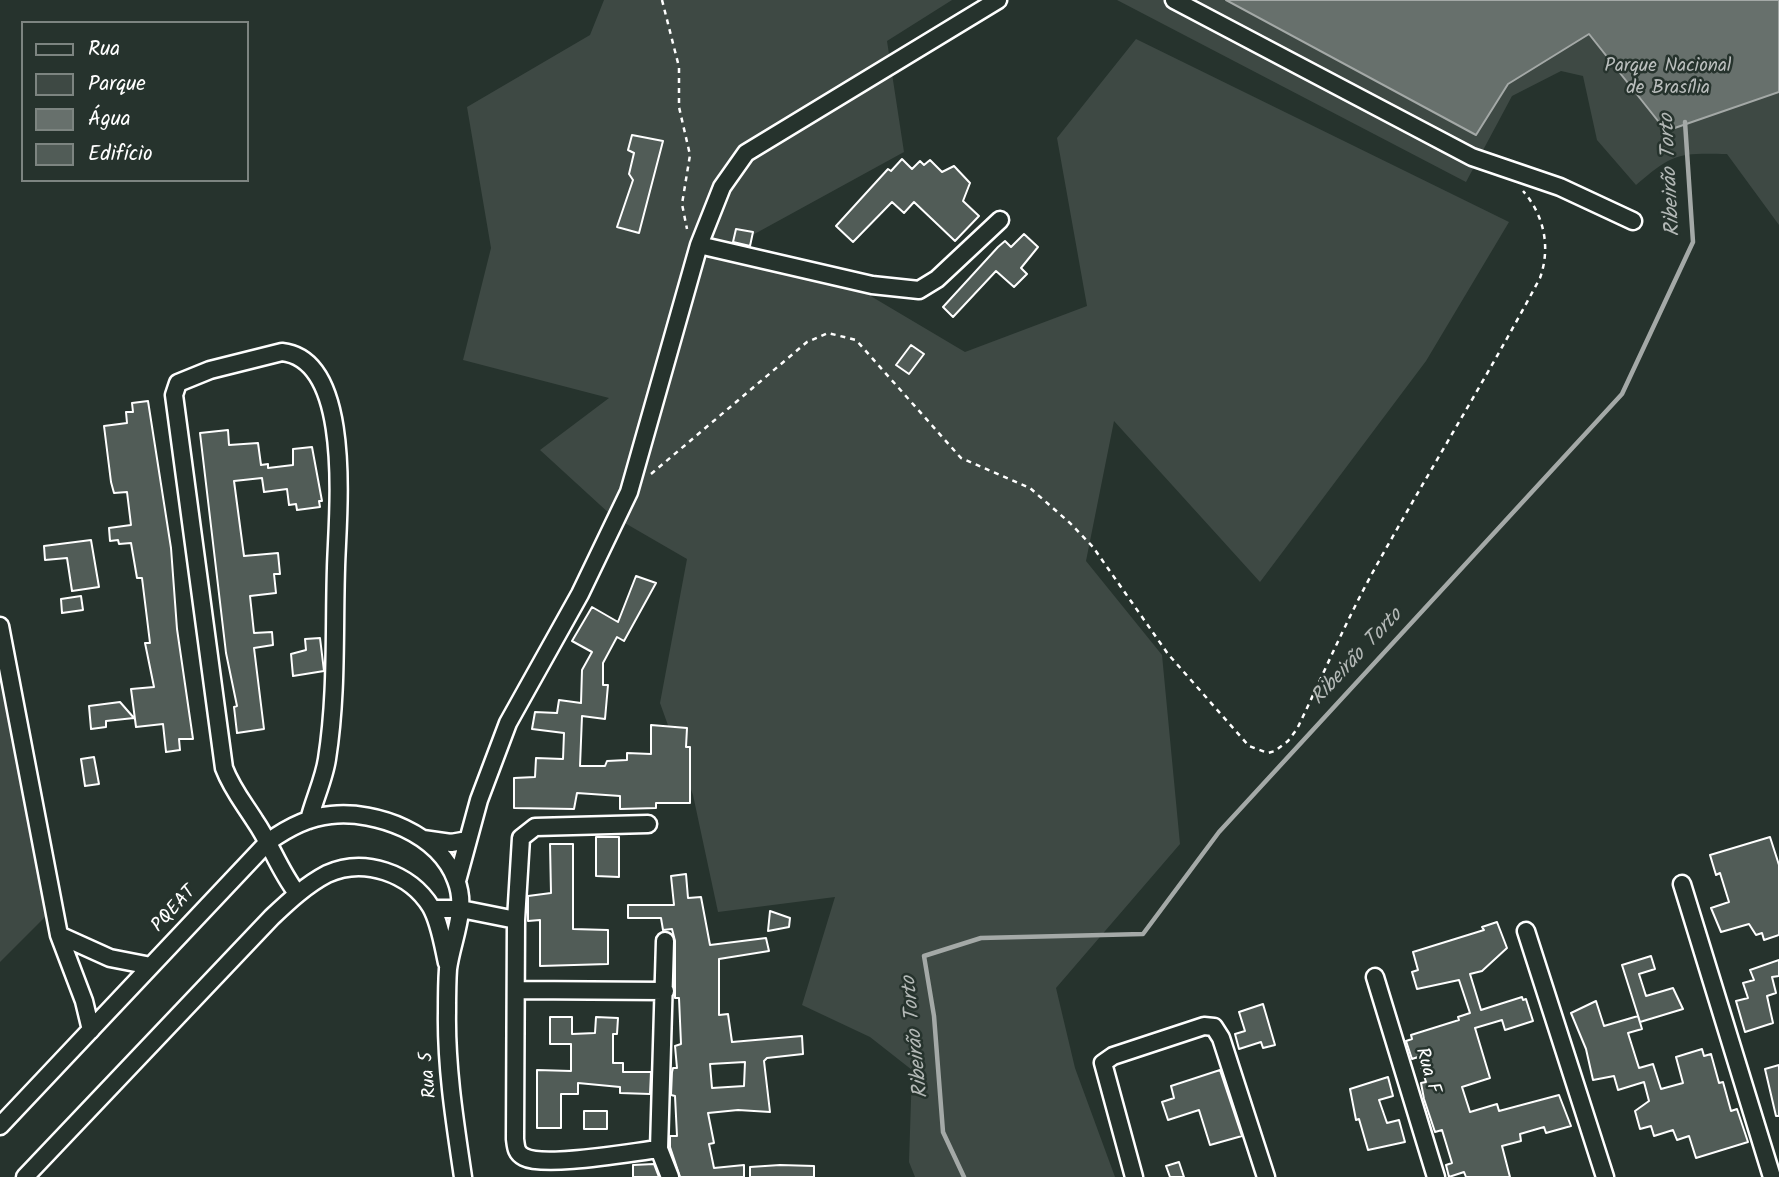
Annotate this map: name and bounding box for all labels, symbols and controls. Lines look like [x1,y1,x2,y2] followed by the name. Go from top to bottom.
[21,21,248,182] legend
[88,33,120,66] text: Rua
[1605,57,1731,101] park label: Parque Nacional de Brasília
[88,68,146,101] text: Parque
[88,103,131,136] text: Água
[1656,113,1688,237] water label: Ribeirão Torto
[88,138,153,171] text: Edifício
[1307,604,1409,712] water label: Ribeirão Torto
[148,882,202,938] street label: PQEAT
[898,975,936,1099] water label: Ribeirão Torto
[1408,1045,1444,1097] street label: Rua F
[417,1051,443,1099] street label: Rua 5

